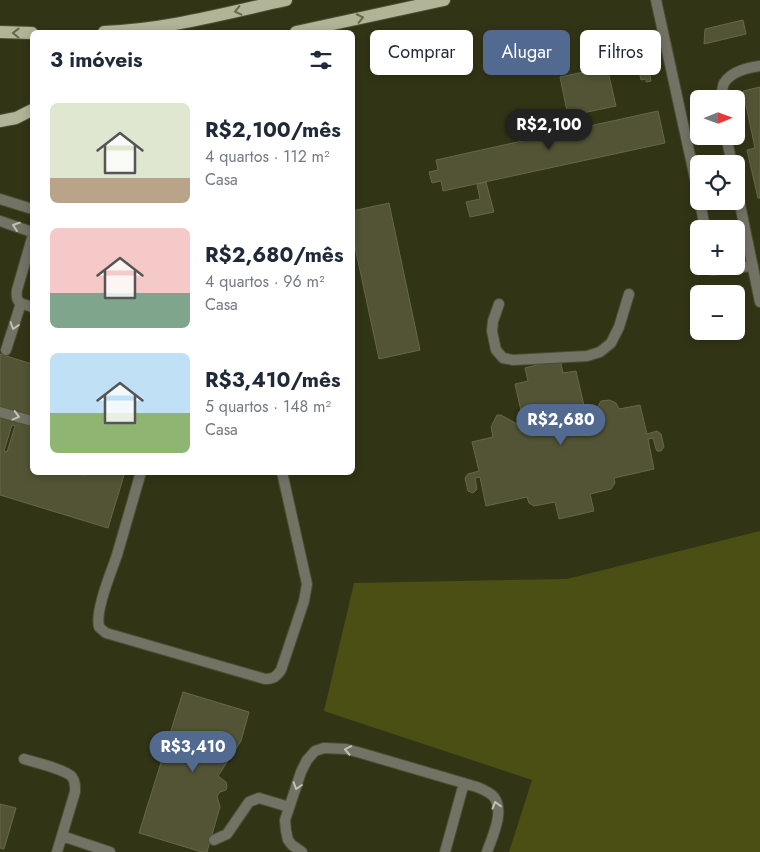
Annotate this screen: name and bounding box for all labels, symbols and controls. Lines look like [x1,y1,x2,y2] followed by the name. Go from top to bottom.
[234,5,243,16] one-way arrow
[356,13,365,24] one-way arrow
[12,27,20,38] one-way arrow
[370,30,473,75] chip: Comprar
[483,30,570,75] chip: Alugar
[580,30,661,75] chip: Filtros
[50,45,143,75] text: 3 imóveis
[307,46,335,74] icon: filters
[690,90,745,145] north arrow
[690,90,745,340] map controls
[503,108,595,151] pin: R$2,100
[516,113,582,136] text: R$2,100
[205,115,341,145] text: R$2,100/mês
[90,123,150,183] icon: home
[205,145,330,168] text: 4 quartos · 112 m²
[690,155,745,210] button: locate
[205,168,238,191] text: Casa
[690,220,745,275] button: +
[13,222,21,232] one-way arrow
[205,240,343,270] text: R$2,680/mês
[90,248,150,308] icon: home
[205,270,325,293] text: 4 quartos · 96 m²
[690,285,745,340] button: −
[205,293,238,316] text: Casa
[9,322,19,330] one-way arrow
[205,365,341,395] text: R$3,410/mês
[90,373,150,433] icon: home
[205,395,331,418] text: 5 quartos · 148 m²
[515,404,607,446] pin: R$2,680
[527,408,595,431] text: R$2,680
[12,411,20,421] one-way arrow
[205,418,238,441] text: Casa
[147,730,239,773] pin: R$3,410
[160,735,226,758] text: R$3,410
[343,745,352,756] one-way arrow
[292,781,302,789] one-way arrow
[491,802,501,810] one-way arrow

